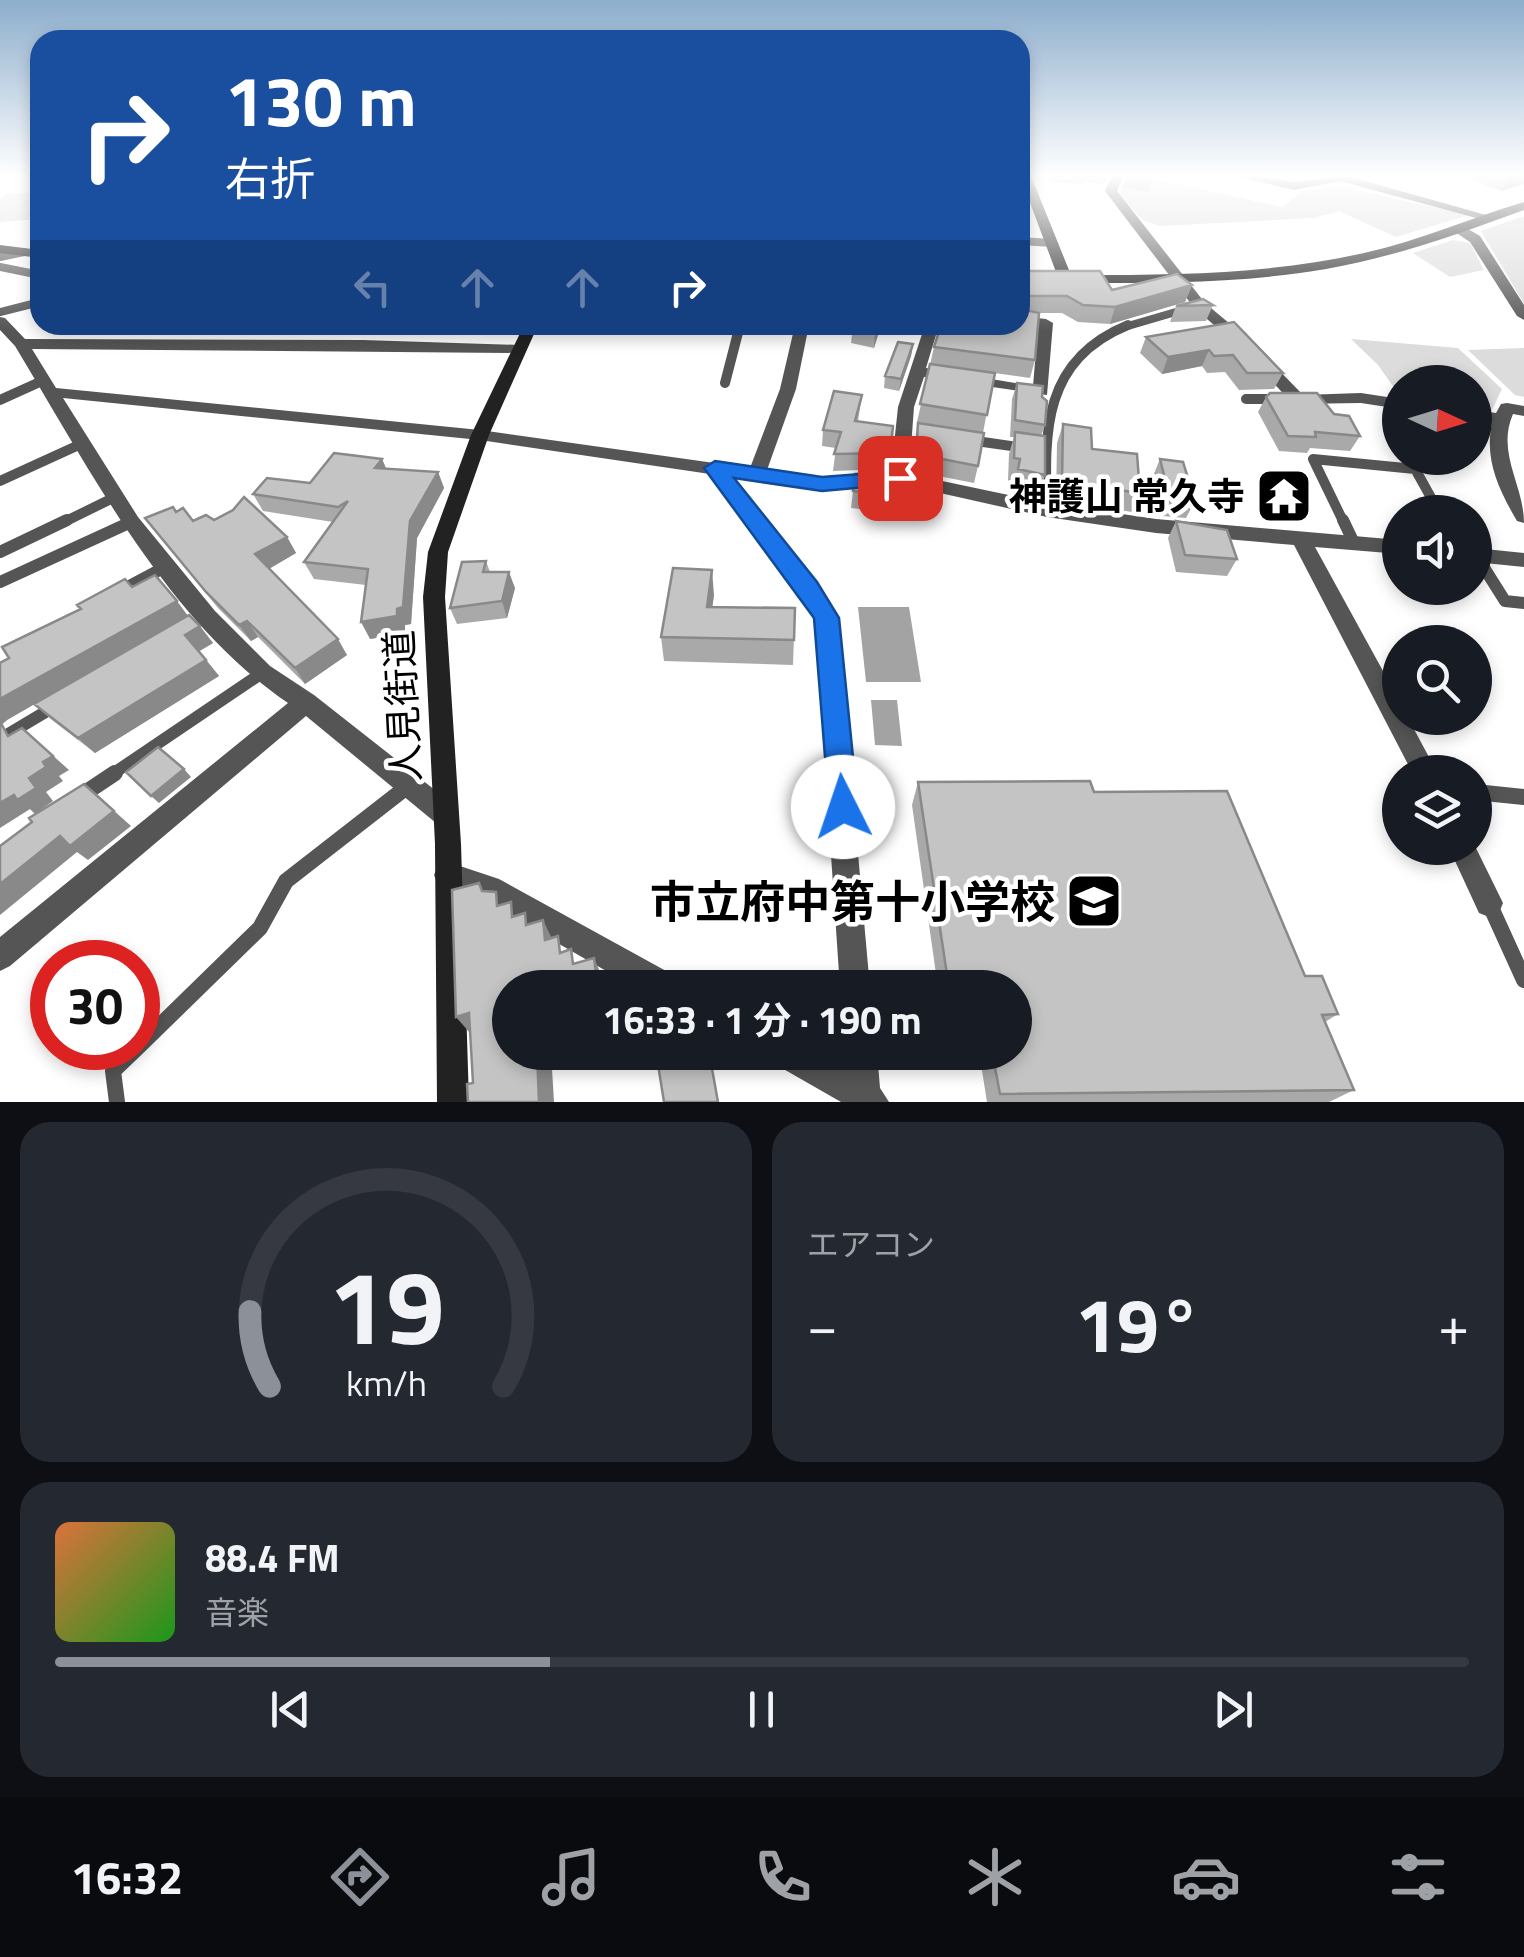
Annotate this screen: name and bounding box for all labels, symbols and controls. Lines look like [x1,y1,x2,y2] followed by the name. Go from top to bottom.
[225,47,417,153] text: 130 m
[60,70,190,200] icon: right
[225,144,315,212] text: 右折
[345,260,400,315] icon: left
[450,260,505,315] icon: ahead
[555,260,610,315] icon: ahead
[660,260,715,315] icon: right
[1382,365,1492,475] north arrow
[1382,365,1492,865] map controls
[858,436,943,521] pin
[873,451,928,506] icon: arrive
[1254,466,1314,526] temple icon: 神護山 常久寺
[1009,467,1245,525] place label: 神護山 常久寺
[1382,495,1492,605] button: sound
[1382,625,1492,735] button: search
[369,629,435,783] street label: 人見街道
[791,755,895,859] position arrow
[1382,755,1492,865] button: layers
[650,867,1055,935] place label: 市立府中第十小学校
[1064,871,1124,931] school or university icon: 市立府中第十小学校
[30,940,160,1070] speed limit sign: 30
[602,991,922,1049] text: 16:33 · 1 分 · 190 m
[807,1220,935,1268] text: エアコン
[328,1226,444,1384] text: 19
[1075,1267,1201,1381] text: 19°
[807,1283,838,1366] text: −
[1438,1283,1469,1366] text: +
[346,1355,426,1410] text: km/h
[205,1529,340,1587] text: 88.4 FM
[205,1588,269,1636] text: 音楽
[263,1682,318,1737] icon: previous
[734,1682,789,1737] icon: pause
[1206,1682,1261,1737] icon: next
[325,1842,395,1912] icon: directions
[536,1842,606,1912] icon: music
[748,1842,818,1912] icon: phone
[960,1842,1030,1912] icon: climate
[1171,1842,1241,1912] icon: car
[1383,1842,1453,1912] icon: filters
[71,1843,183,1911] text: 16:32

